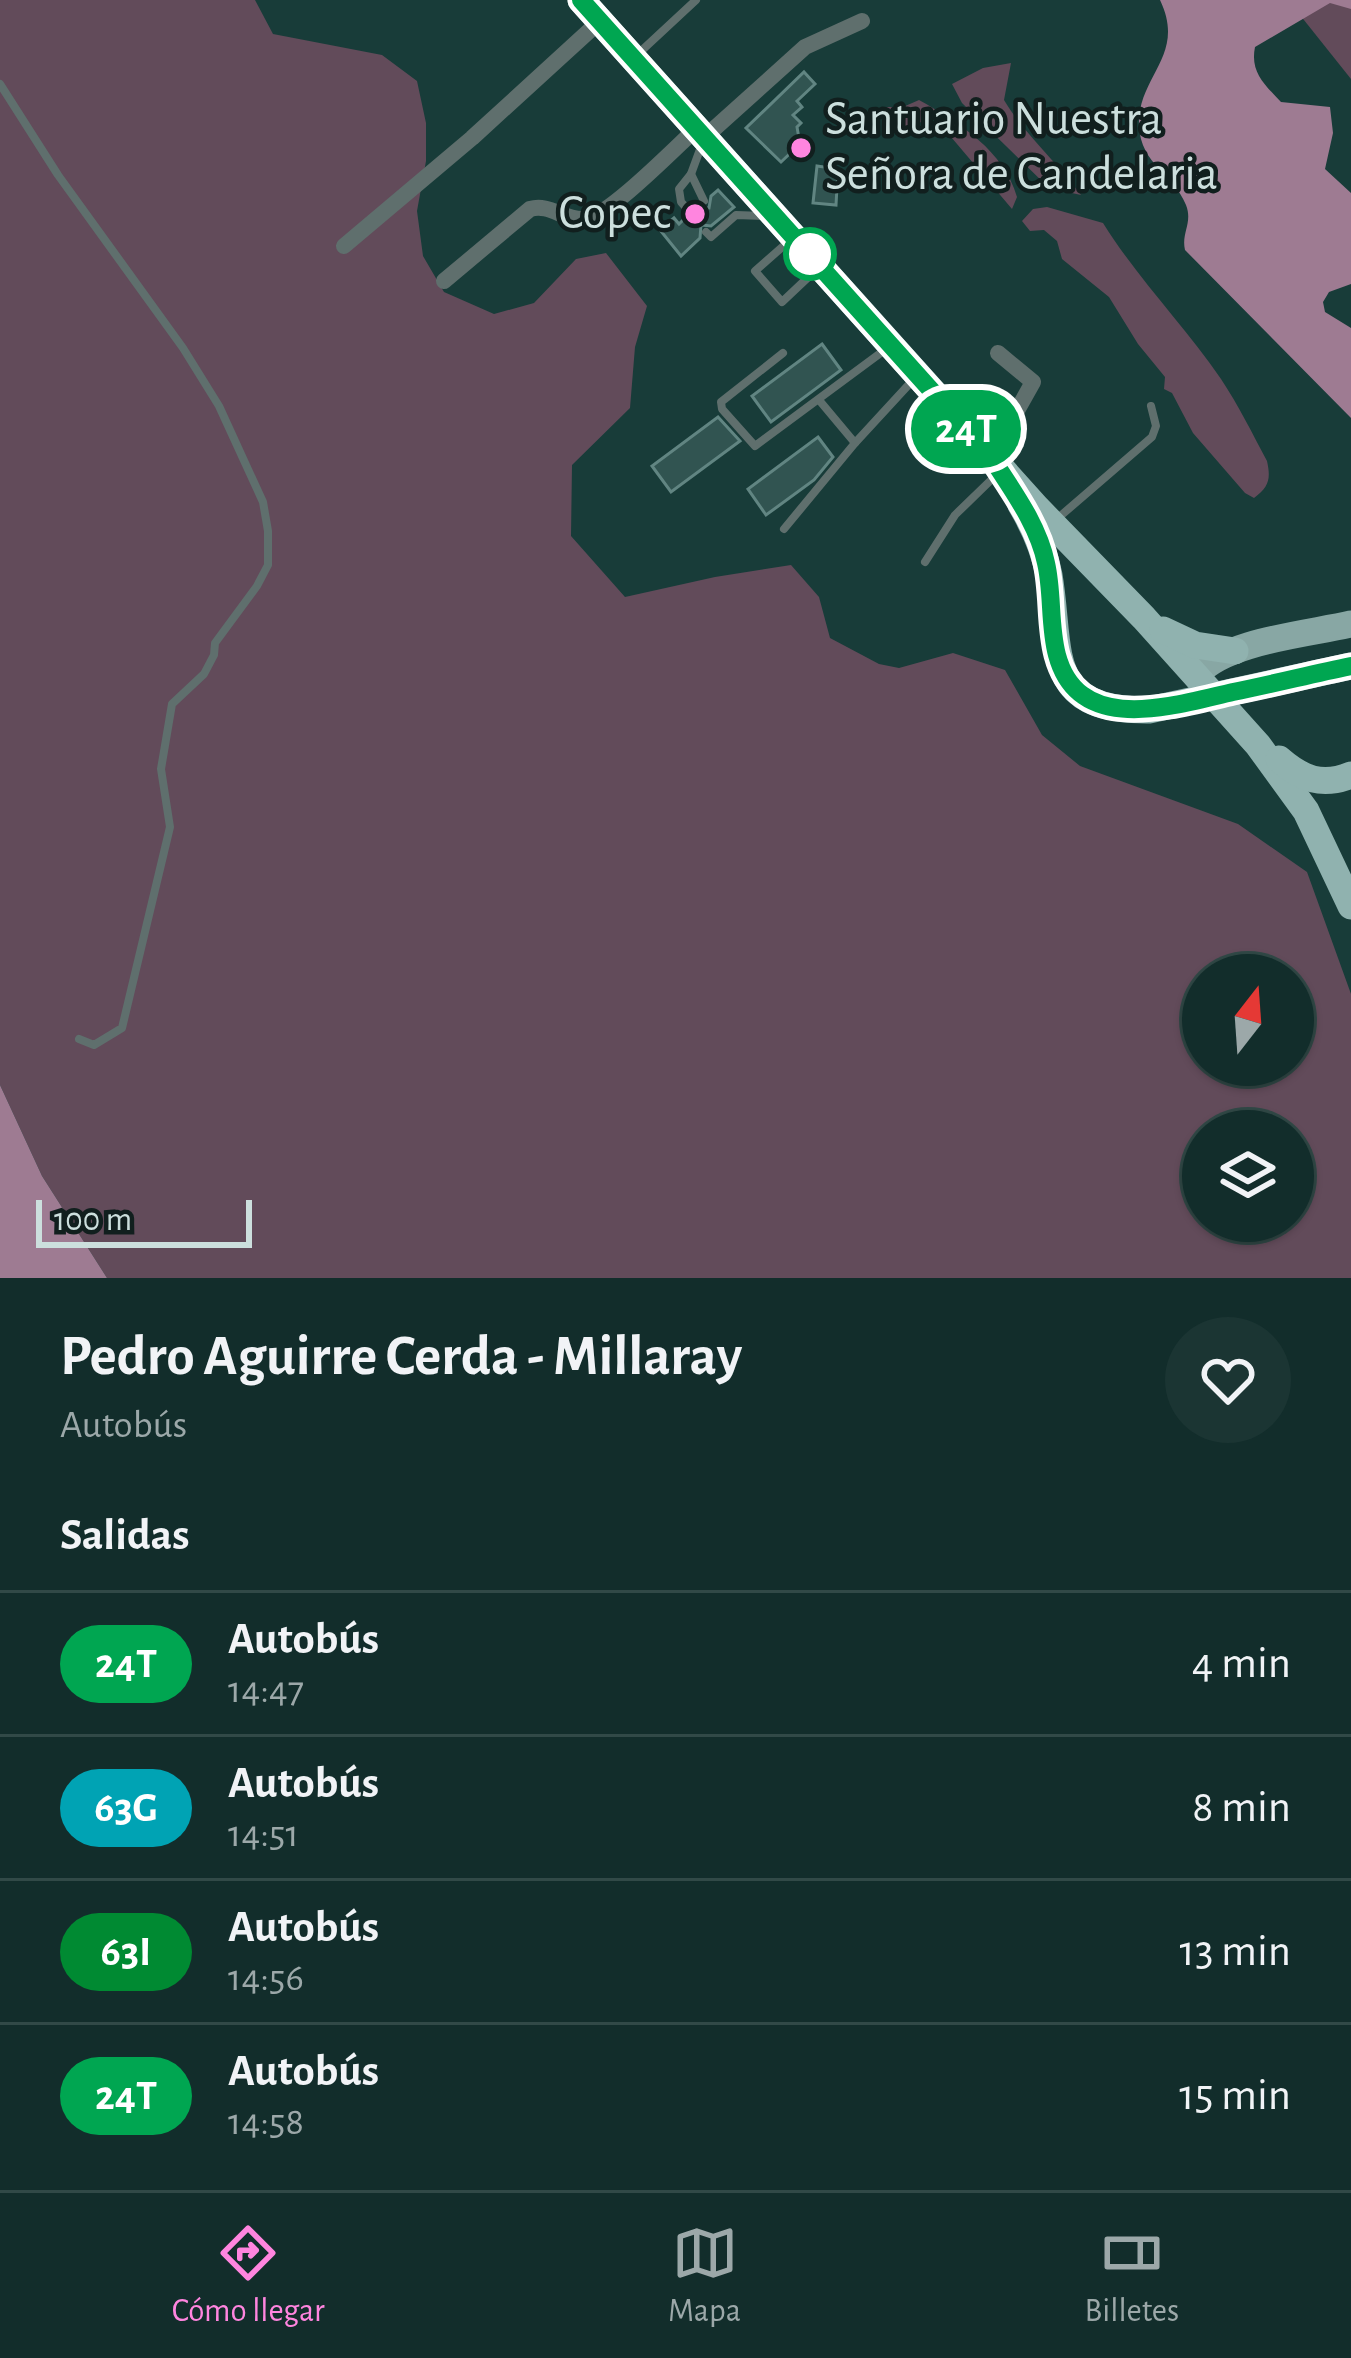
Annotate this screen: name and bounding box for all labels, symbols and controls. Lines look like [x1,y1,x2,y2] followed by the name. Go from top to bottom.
[825,96,1218,199] place label: Santuario Nuestra Señora de Candelaria
[788,135,814,161] marker: Santuario Nuestra Señora de Candelaria
[558,190,671,238] place label: Copec
[682,201,708,227] marker: Copec
[785,229,835,279] unlabelled marker
[897,390,1035,468] line badge: 24T
[935,408,997,450] text: 24T
[1182,954,1314,1086] north arrow
[1182,954,1314,1242] map controls
[1182,1110,1314,1242] button: layers
[36,1194,252,1247] scale bar
[54,1204,132,1237] text: 100 m
[1165,1317,1291,1443] button: heart
[60,1328,742,1385] text: Pedro Aguirre Cerda - Millaray
[60,1406,187,1445] text: Autobús
[60,1513,190,1558] text: Salidas
[228,1617,379,1662] text: Autobús
[1192,1641,1291,1686] text: 4 min
[95,1643,157,1685] text: 24T
[228,1671,304,1710] text: 14:47
[228,1761,379,1806] text: Autobús
[1192,1785,1291,1830] text: 8 min
[94,1787,158,1829] text: 63G
[228,1815,299,1854] text: 14:51
[228,1905,379,1950] text: Autobús
[1179,1929,1291,1974] text: 13 min
[101,1931,151,1973] text: 63I
[228,1959,304,1998] text: 14:56
[228,2049,379,2094] text: Autobús
[1179,2073,1291,2118] text: 15 min
[95,2075,157,2117] text: 24T
[228,2103,304,2142] text: 14:58
[172,2220,325,2332] tab: Cómo llegar
[668,2220,741,2332] tab: Mapa
[1085,2220,1179,2332] tab: Billetes

